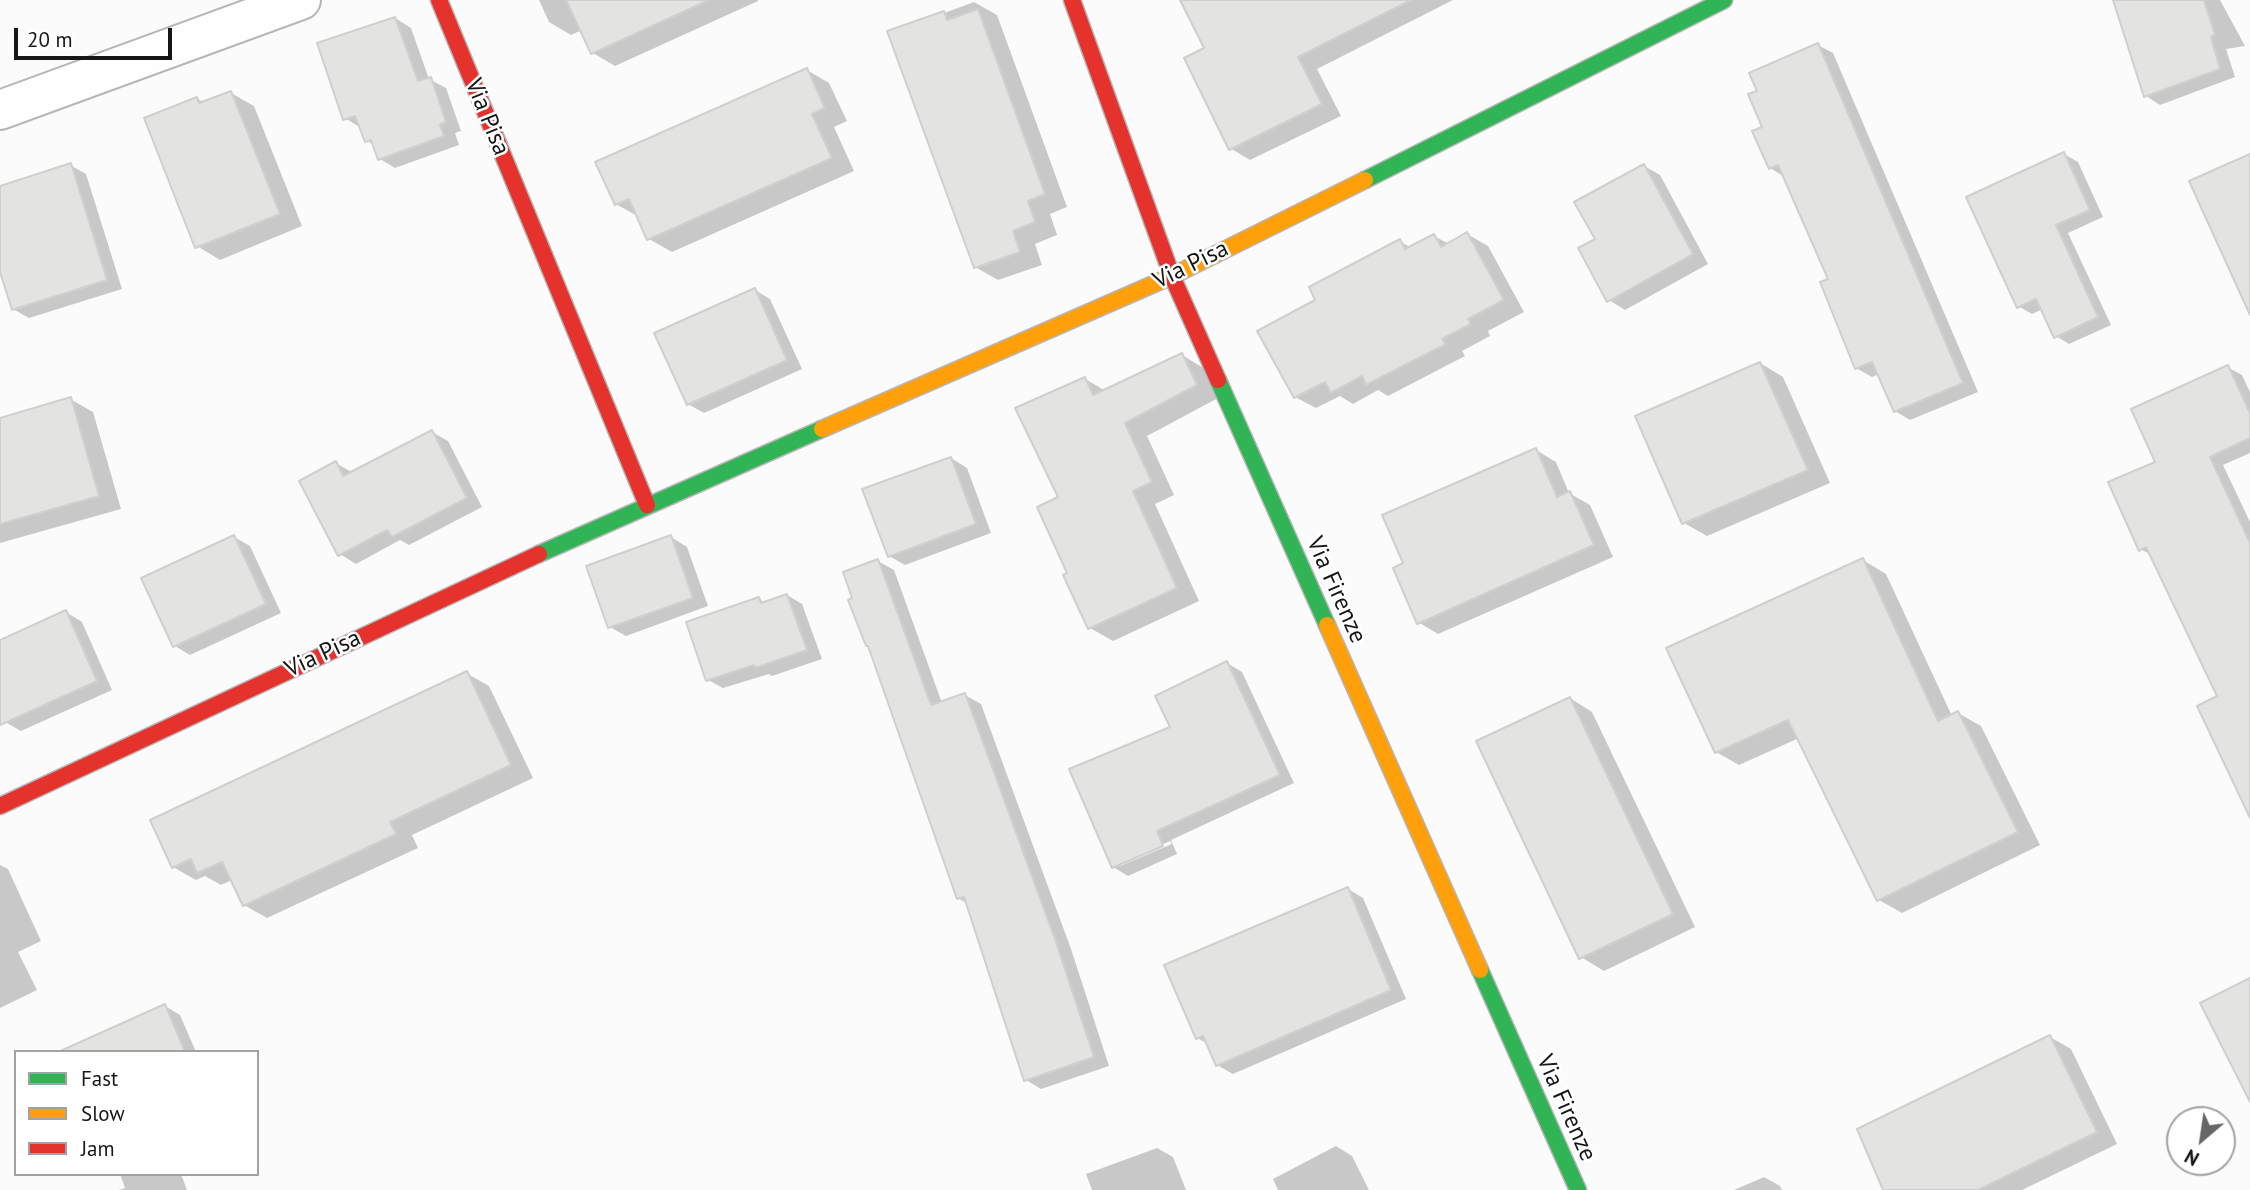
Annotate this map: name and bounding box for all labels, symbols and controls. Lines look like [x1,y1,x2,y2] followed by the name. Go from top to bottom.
[18,14,175,58] scale bar
[27,26,73,53] text: 20 m
[459,74,515,160] street label: Via Pisa
[1149,234,1233,296] street label: Via Pisa
[1300,532,1372,648] street label: Via Firenze
[281,624,365,684] street label: Via Pisa
[14,1050,259,1176] legend
[1530,1050,1602,1166] street label: Via Firenze
[81,1065,118,1092] text: Fast
[81,1100,125,1127] text: Slow
[2166,1106,2236,1176] north arrow
[81,1135,115,1162] text: Jam
[2181,1144,2203,1171] text: N

